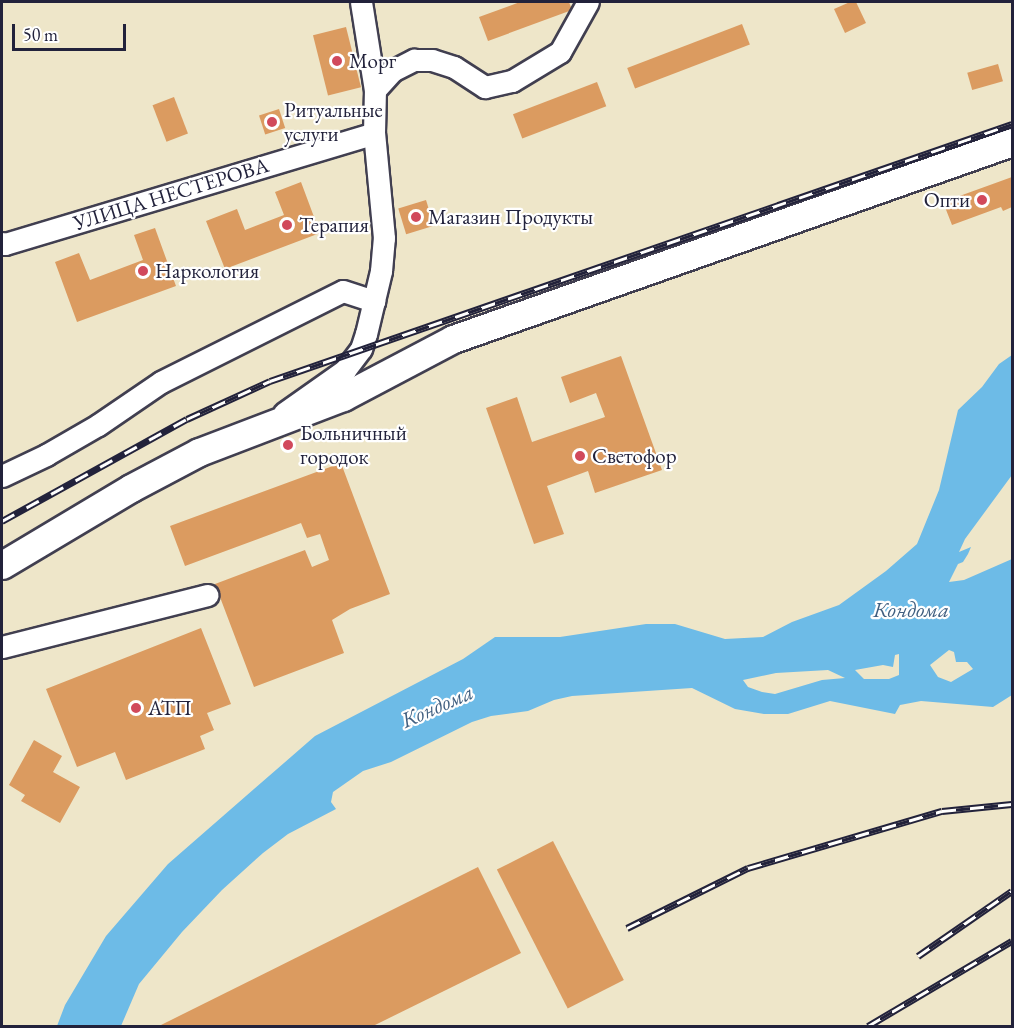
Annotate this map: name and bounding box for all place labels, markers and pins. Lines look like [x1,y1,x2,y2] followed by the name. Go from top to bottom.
[349,48,396,74] place label: Морг
[330,54,344,68] marker: Морг
[284,97,383,147] place label: Ритуальные услуги
[265,115,279,129] marker: Ритуальные услуги
[924,187,970,213] place label: Опти
[975,193,989,207] marker: Опти
[428,204,593,230] place label: Магазин Продукты
[409,210,423,224] marker: Магазин Продукты
[299,212,369,238] place label: Терапия
[280,218,294,232] marker: Терапия
[155,258,259,284] place label: Наркология
[136,264,150,278] marker: Наркология
[300,420,407,470] place label: Больничный городок
[281,438,295,452] marker: Больничный городок
[592,443,677,469] place label: Светофор
[573,449,587,463] marker: Светофор
[148,695,192,721] place label: АТП
[129,701,143,715] marker: АТП

